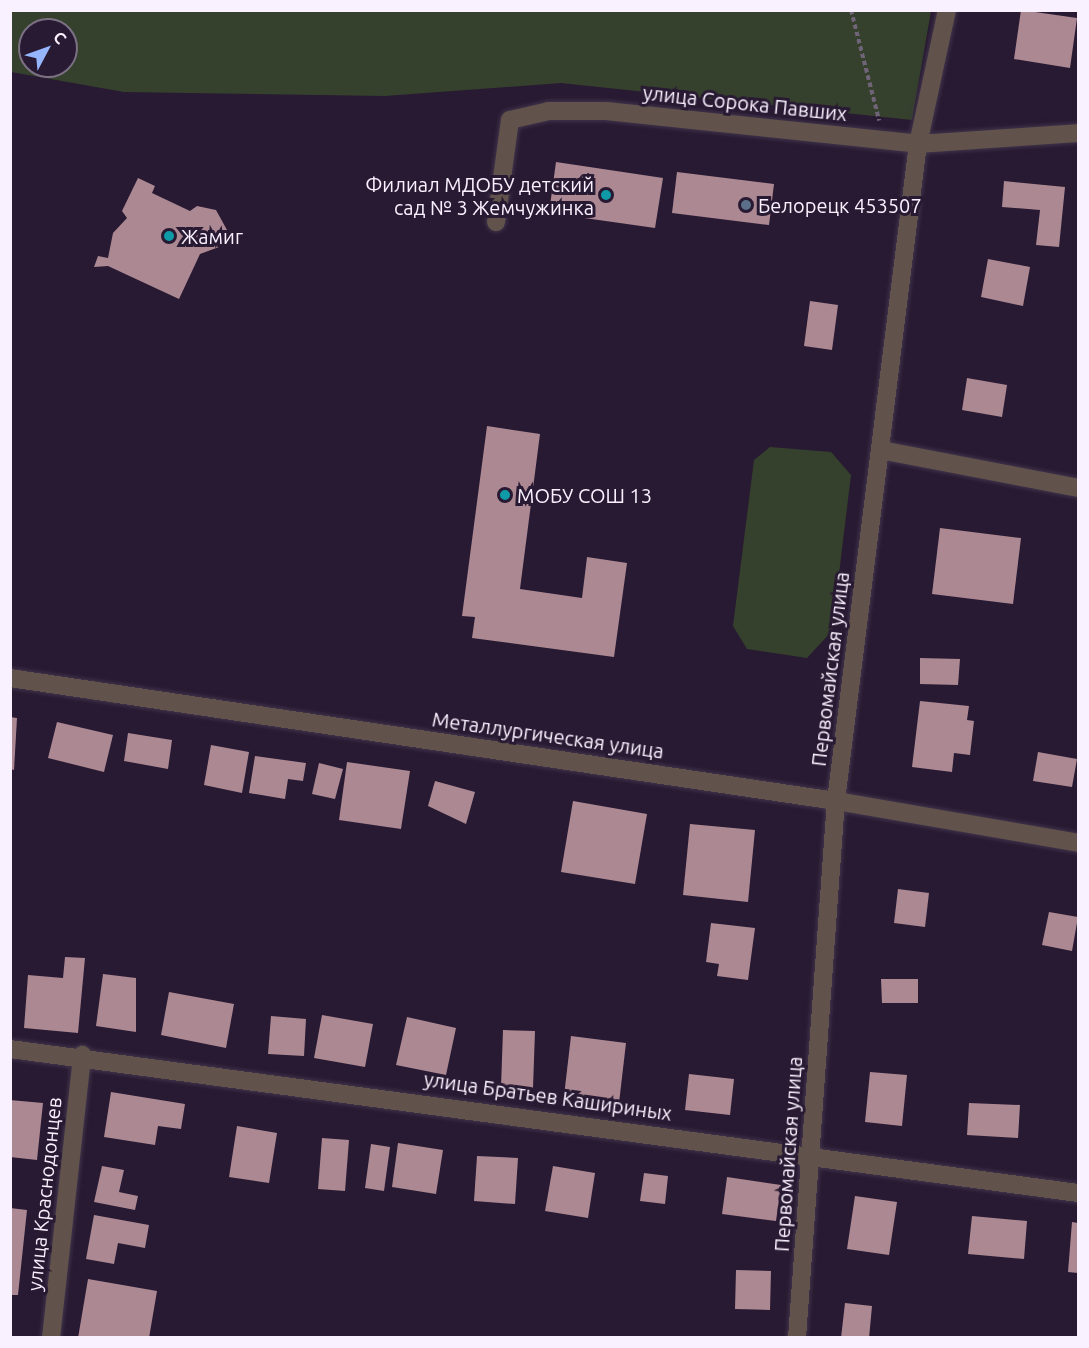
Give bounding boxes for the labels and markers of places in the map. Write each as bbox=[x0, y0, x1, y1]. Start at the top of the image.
place label: Филиал МДОБУ детский сад № 3 Жемчужинка bbox=[365, 172, 594, 219]
marker: Филиал МДОБУ детский сад № 3 Жемчужинка bbox=[599, 188, 613, 202]
place label: Белорецк 453507 bbox=[758, 193, 922, 217]
marker: Белорецк 453507 bbox=[739, 198, 753, 212]
place label: Жамиг bbox=[181, 224, 243, 248]
marker: Жамиг bbox=[162, 229, 176, 243]
place label: МОБУ СОШ 13 bbox=[517, 483, 652, 507]
marker: МОБУ СОШ 13 bbox=[498, 488, 512, 502]

